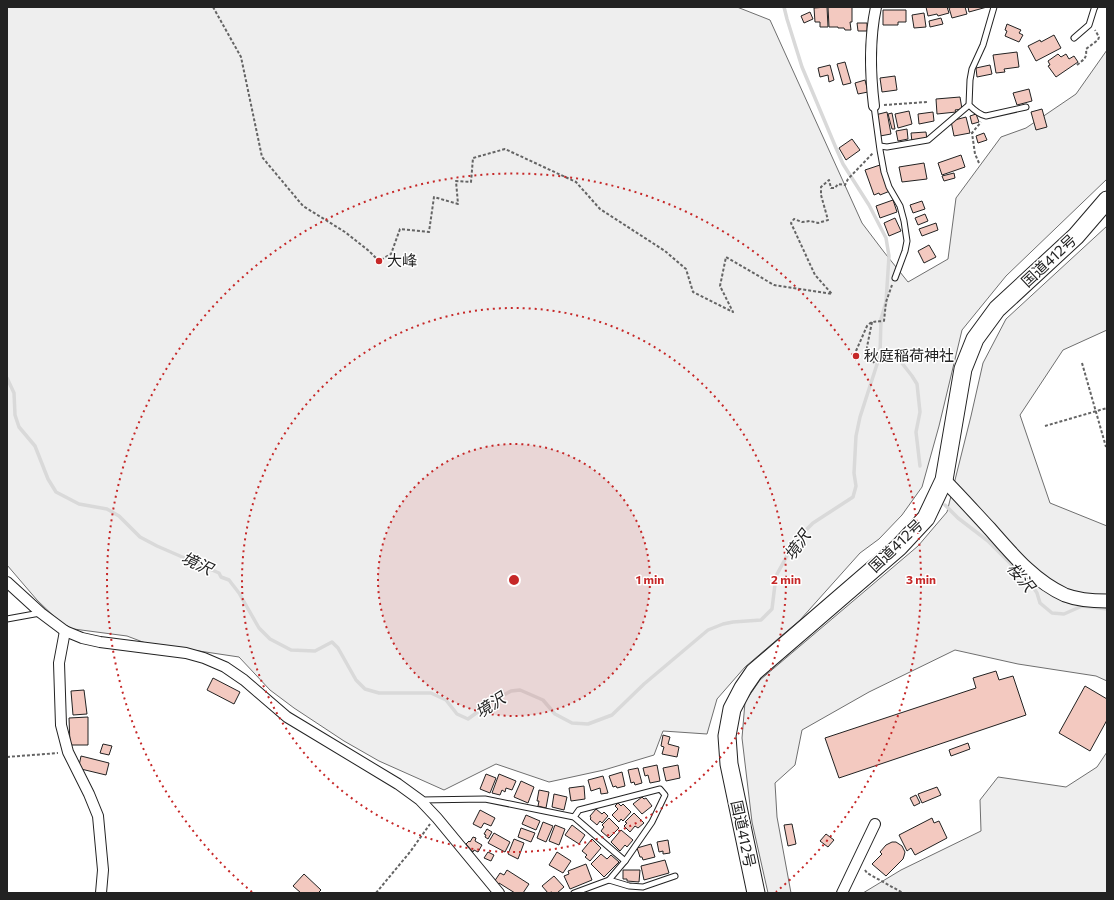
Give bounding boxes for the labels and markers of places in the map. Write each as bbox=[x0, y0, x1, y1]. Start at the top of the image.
place label: 大峰 bbox=[387, 251, 417, 269]
marker: 大峰 bbox=[374, 256, 384, 266]
place label: 秋庭稲荷神社 bbox=[864, 346, 954, 364]
marker: 秋庭稲荷神社 bbox=[851, 351, 861, 361]
centre of rings bbox=[507, 573, 521, 587]

